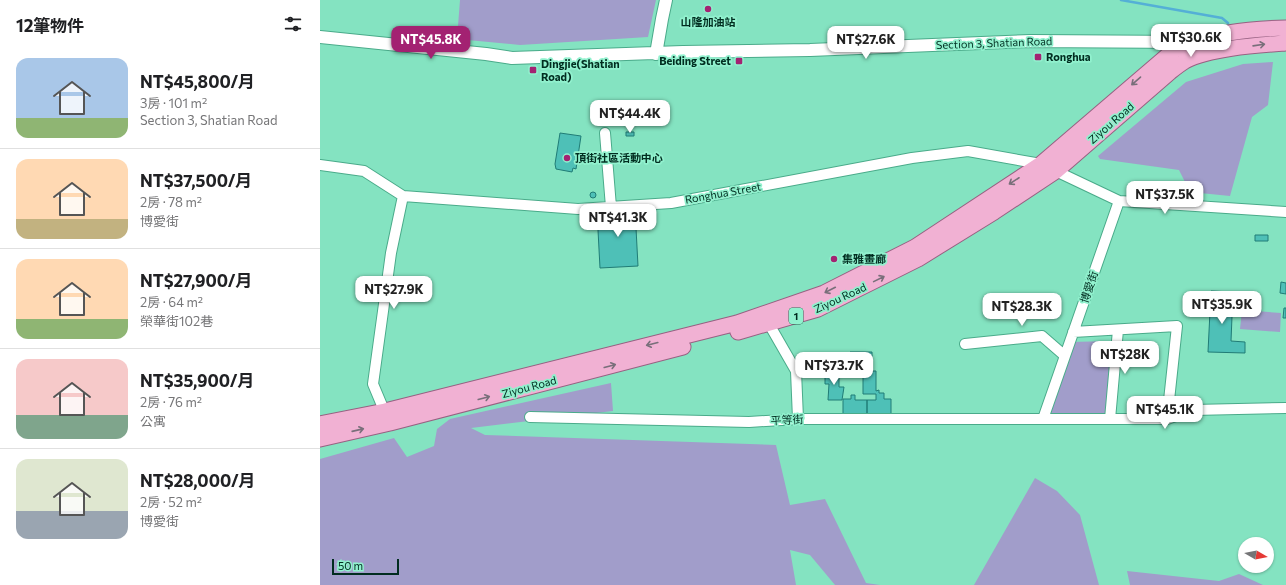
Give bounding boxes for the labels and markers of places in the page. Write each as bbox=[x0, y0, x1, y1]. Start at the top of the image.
marker: 山隆加油站 bbox=[703, 4, 713, 14]
place label: 山隆加油站 bbox=[681, 15, 736, 28]
pin: NT$30.6K bbox=[1150, 24, 1232, 58]
pin: NT$45.8K bbox=[390, 26, 472, 60]
pin: NT$27.6K bbox=[825, 26, 907, 60]
place label: Ronghua bbox=[1046, 50, 1091, 63]
marker: Ronghua bbox=[1033, 52, 1043, 62]
place label: Beiding Street bbox=[659, 54, 731, 67]
marker: Beiding Street bbox=[734, 56, 744, 66]
place label: Dingjie(Shatian Road) bbox=[541, 57, 620, 83]
marker: Dingjie(Shatian Road) bbox=[528, 65, 538, 75]
pin: NT$44.4K bbox=[589, 100, 671, 134]
place label: 頂街社區活動中心 bbox=[575, 151, 663, 164]
marker: 頂街社區活動中心 bbox=[562, 153, 572, 163]
pin: NT$37.5K bbox=[1124, 181, 1206, 215]
pin: NT$41.3K bbox=[577, 204, 659, 238]
place label: 集雅畫廊 bbox=[842, 252, 886, 265]
marker: 集雅畫廊 bbox=[829, 254, 839, 264]
pin: NT$27.9K bbox=[353, 276, 435, 310]
pin: NT$35.9K bbox=[1181, 291, 1263, 325]
pin: NT$28.3K bbox=[981, 293, 1063, 327]
pin: NT$28K bbox=[1092, 341, 1158, 375]
pin: NT$73.7K bbox=[793, 352, 875, 386]
pin: NT$45.1K bbox=[1124, 396, 1206, 430]

